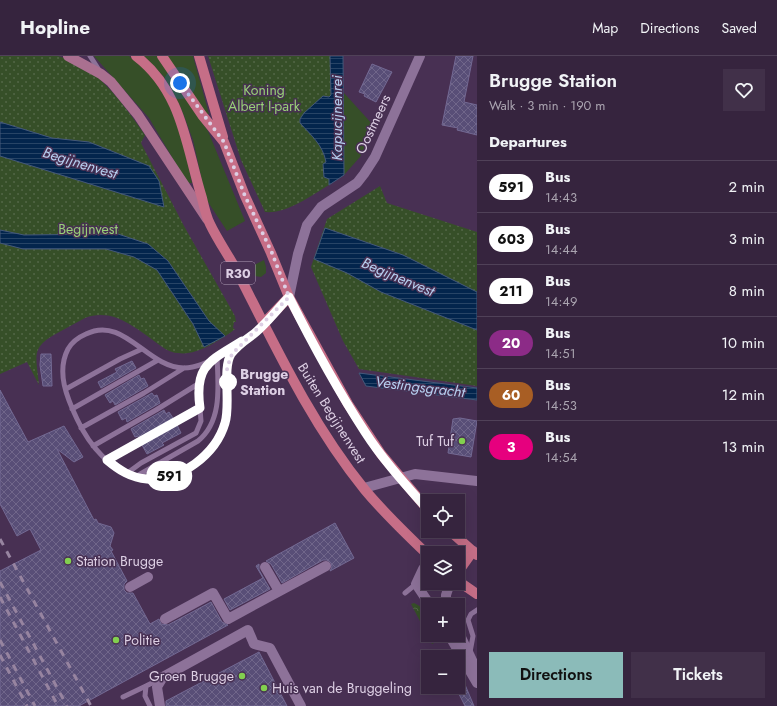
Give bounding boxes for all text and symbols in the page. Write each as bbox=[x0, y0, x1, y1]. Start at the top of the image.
text: Hopline bbox=[20, 14, 90, 41]
text: Map bbox=[592, 18, 618, 38]
text: Directions bbox=[640, 18, 700, 38]
text: Saved bbox=[722, 18, 757, 38]
text: Brugge Station bbox=[489, 67, 617, 94]
button: heart bbox=[723, 69, 765, 111]
your location bbox=[170, 73, 190, 93]
water label: Kapucijnenrei bbox=[326, 75, 348, 161]
park label: Koning Albert I-park bbox=[228, 80, 301, 116]
street label: Oostmeers bbox=[351, 91, 396, 157]
text: Walk · 3 min · 190 m bbox=[489, 96, 605, 115]
text: Departures bbox=[489, 131, 567, 153]
water label: Begijnenvest bbox=[40, 141, 122, 185]
text: Bus bbox=[545, 166, 570, 188]
text: 2 min bbox=[728, 176, 765, 198]
text: 591 bbox=[498, 177, 524, 197]
text: 14:43 bbox=[545, 188, 577, 207]
text: Bus bbox=[545, 218, 570, 240]
park label: Begijnvest bbox=[58, 219, 118, 239]
text: 3 min bbox=[729, 228, 765, 250]
text: 603 bbox=[497, 229, 525, 249]
text: 14:44 bbox=[545, 240, 578, 259]
water label: Begijnenvest bbox=[358, 252, 439, 303]
road number: R30 bbox=[221, 262, 255, 284]
text: Bus bbox=[545, 270, 570, 292]
text: 8 min bbox=[729, 280, 765, 302]
text: 211 bbox=[499, 281, 523, 301]
text: 14:49 bbox=[545, 292, 577, 311]
text: Bus bbox=[545, 322, 570, 344]
text: 10 min bbox=[721, 332, 765, 354]
text: 20 bbox=[502, 333, 520, 353]
text: 14:51 bbox=[545, 344, 576, 363]
street label: Buiten Begijnenvest bbox=[293, 359, 371, 468]
place label: Brugge Station bbox=[240, 364, 288, 400]
water label: Vestingsgracht bbox=[374, 371, 468, 404]
marker: Brugge Station bbox=[219, 373, 237, 391]
text: Bus bbox=[545, 374, 570, 396]
text: 12 min bbox=[722, 384, 765, 406]
text: 60 bbox=[502, 385, 520, 405]
text: 14:53 bbox=[545, 396, 577, 415]
text: Bus bbox=[545, 426, 570, 448]
place label: Tuf Tuf bbox=[416, 431, 455, 451]
marker: Tuf Tuf bbox=[457, 436, 467, 446]
text: 13 min bbox=[722, 436, 765, 458]
text: 3 bbox=[507, 437, 515, 457]
text: 14:54 bbox=[545, 448, 577, 467]
line badge: 591 bbox=[146, 463, 192, 489]
text: 591 bbox=[156, 466, 182, 486]
map controls bbox=[421, 494, 465, 694]
button: locate bbox=[421, 494, 465, 538]
button: layers bbox=[421, 546, 465, 590]
place label: Station Brugge bbox=[76, 551, 163, 571]
marker: Station Brugge bbox=[63, 556, 73, 566]
button: + bbox=[421, 598, 465, 642]
place label: Politie bbox=[124, 630, 160, 650]
marker: Politie bbox=[111, 635, 121, 645]
button: − bbox=[421, 650, 465, 694]
button: Directions bbox=[489, 652, 623, 698]
button: Tickets bbox=[631, 652, 765, 698]
place label: Groen Brugge bbox=[149, 666, 234, 686]
marker: Groen Brugge bbox=[237, 671, 247, 681]
place label: Huis van de Bruggeling bbox=[272, 678, 412, 698]
marker: Huis van de Bruggeling bbox=[259, 683, 269, 693]

